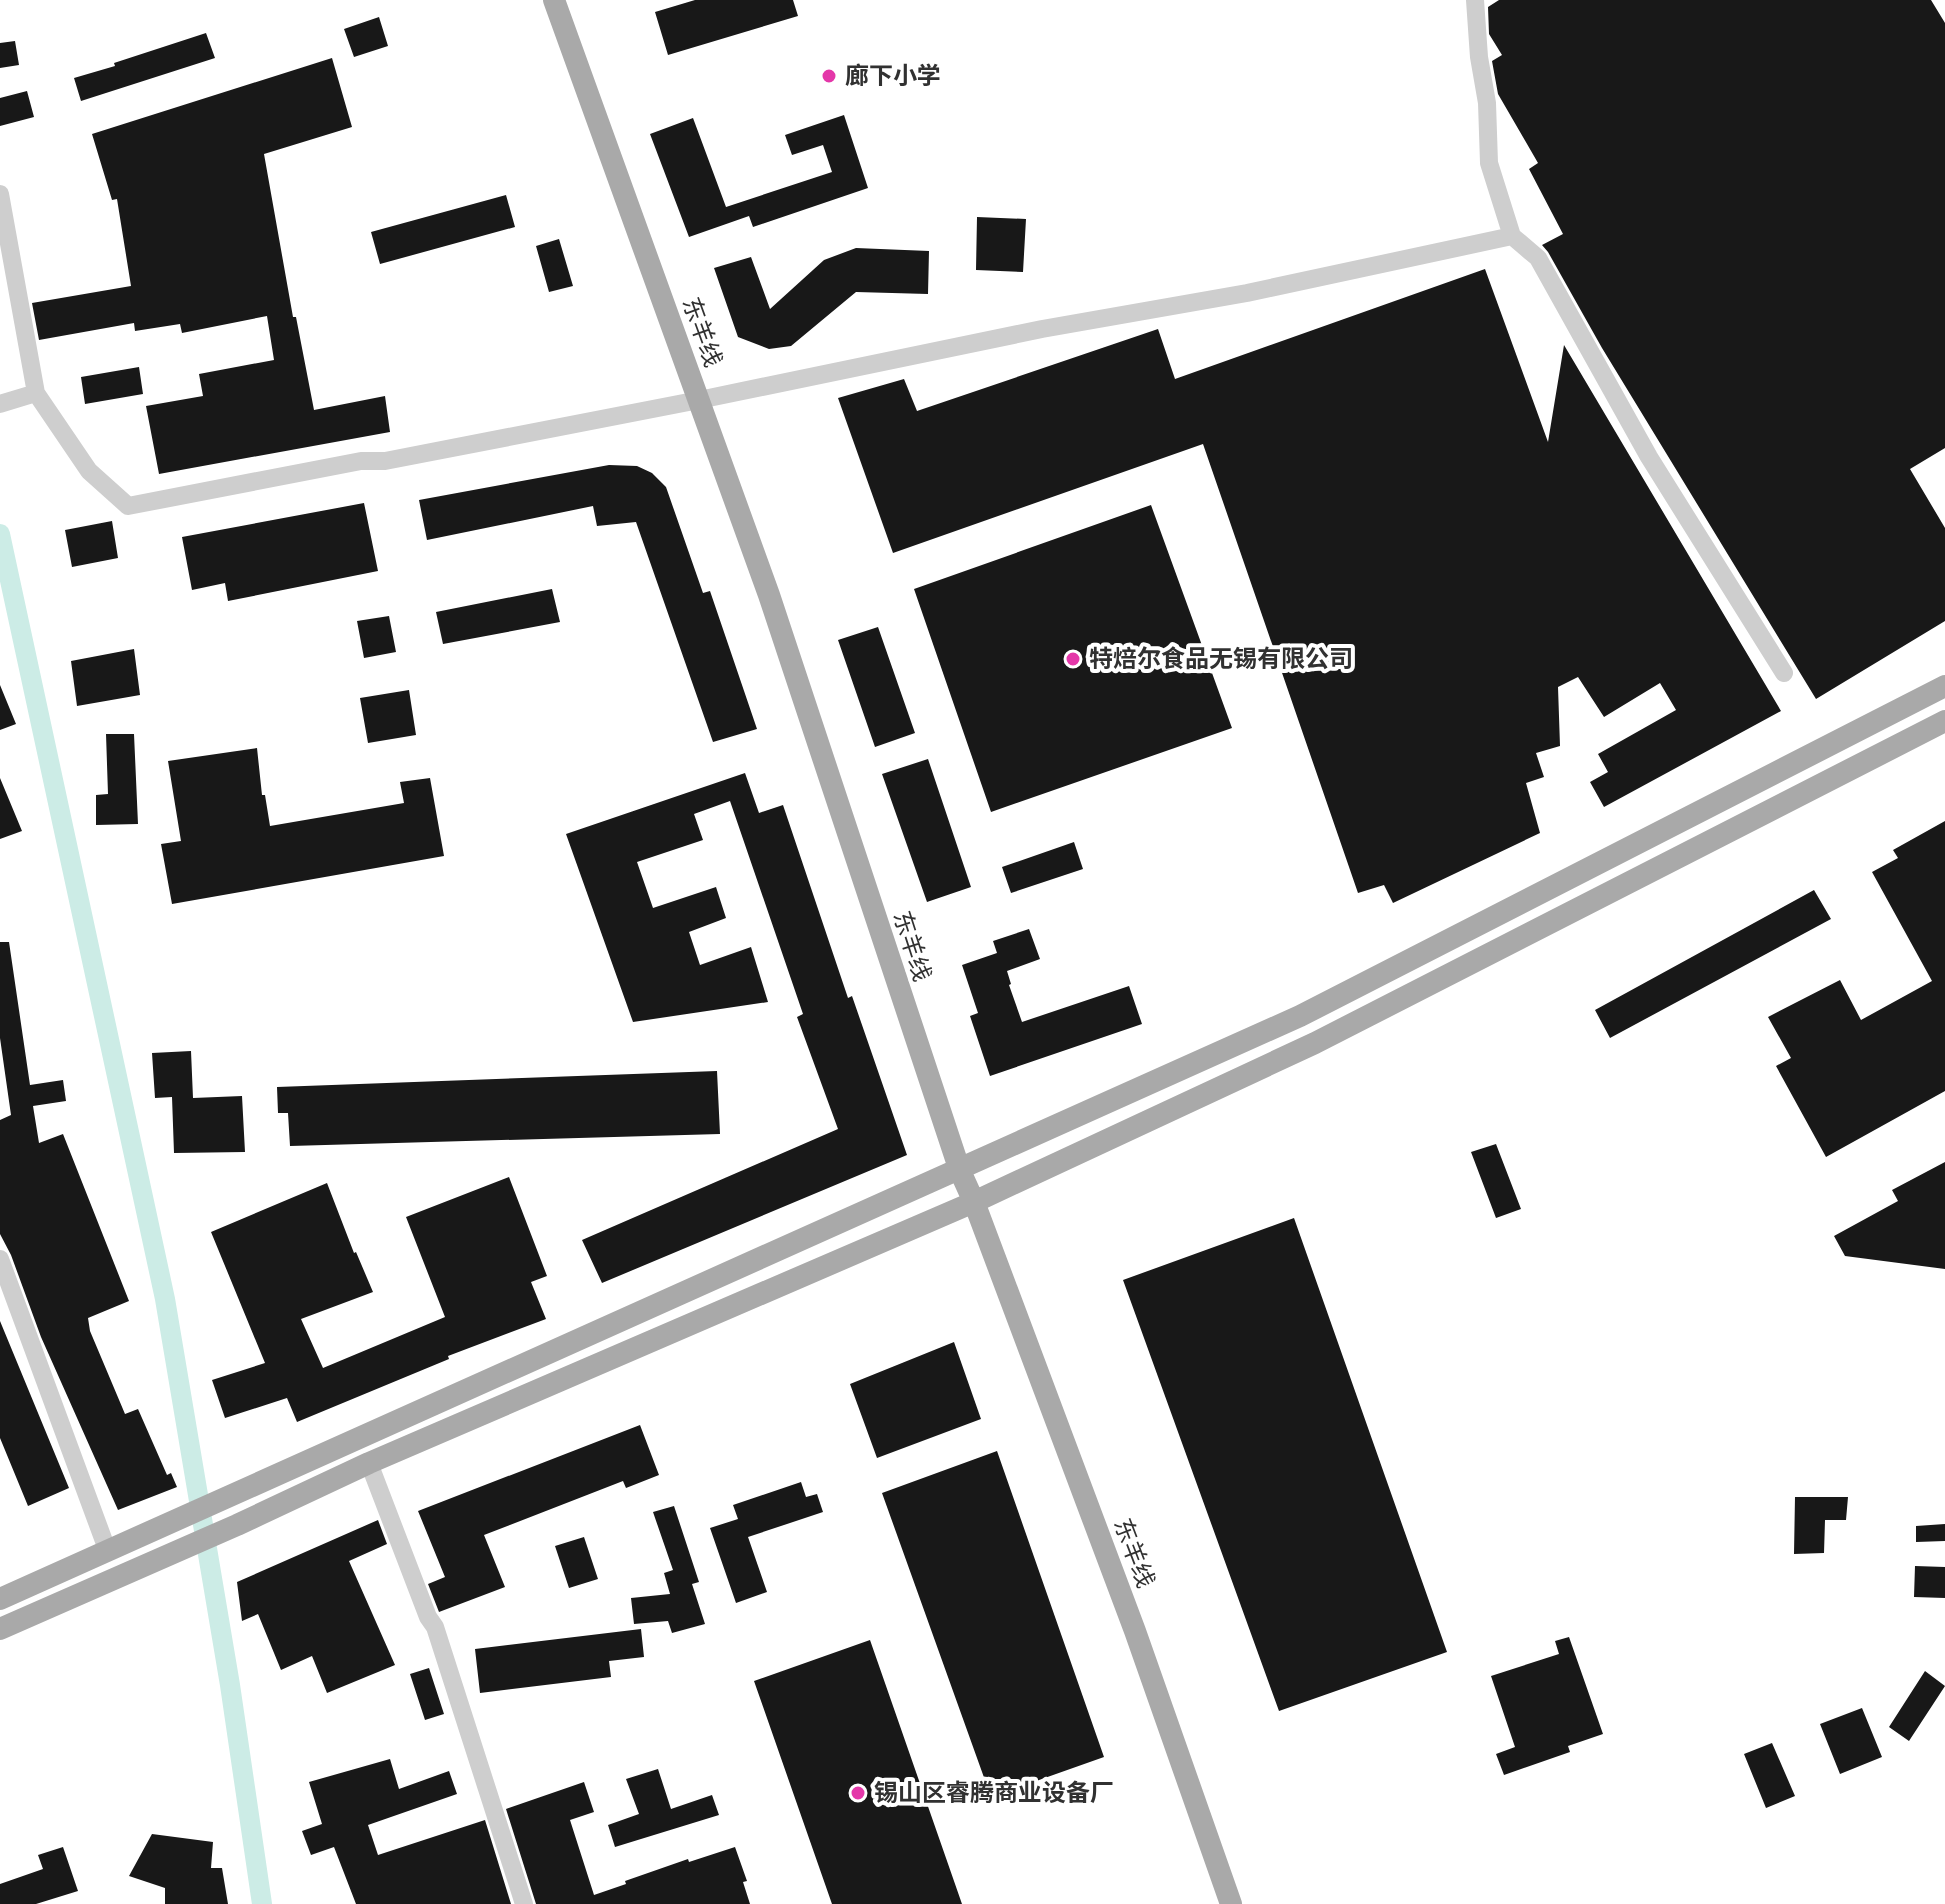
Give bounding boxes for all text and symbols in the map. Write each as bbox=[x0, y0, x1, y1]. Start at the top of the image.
place label: 廊下小学 bbox=[845, 62, 941, 90]
marker: 廊下小学 bbox=[820, 67, 838, 85]
street label: 东羊线 bbox=[677, 293, 727, 371]
place label: 特焙尔食品无锡有限公司 bbox=[1089, 645, 1353, 673]
marker: 特焙尔食品无锡有限公司 bbox=[1064, 650, 1082, 668]
street label: 东羊线 bbox=[888, 907, 936, 985]
street label: 东羊线 bbox=[1108, 1514, 1160, 1592]
place label: 锡山区睿腾商业设备厂 bbox=[874, 1779, 1114, 1807]
marker: 锡山区睿腾商业设备厂 bbox=[849, 1784, 867, 1802]

